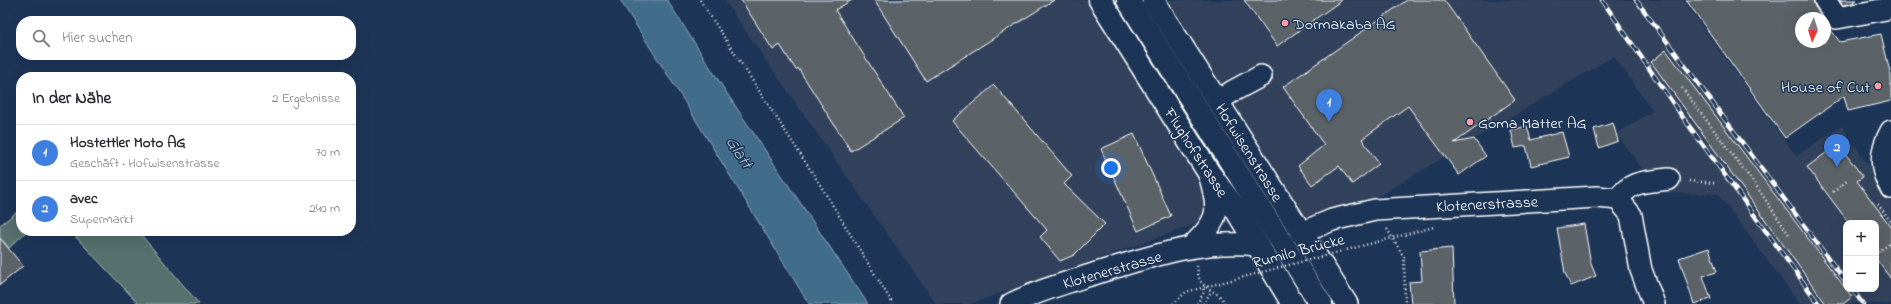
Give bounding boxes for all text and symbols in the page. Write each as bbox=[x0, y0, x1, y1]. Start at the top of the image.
north arrow bbox=[1795, 12, 1831, 48]
place label: Dormakaba AG bbox=[1292, 13, 1396, 37]
search box bbox=[16, 16, 356, 60]
marker: Dormakaba AG bbox=[1280, 18, 1290, 28]
icon: search bbox=[30, 27, 52, 49]
text: Hier suchen bbox=[62, 27, 133, 49]
place label: House of Cut bbox=[1781, 76, 1871, 100]
marker: House of Cut bbox=[1873, 81, 1883, 91]
text: In der Nähe bbox=[32, 86, 111, 111]
text: 2 Ergebnisse bbox=[272, 89, 340, 108]
pin: 1 bbox=[1316, 89, 1342, 122]
street label: Hofwisenstrasse bbox=[1208, 99, 1289, 208]
street label: Flughofstrasse bbox=[1157, 103, 1234, 203]
place label: Goma Matter AG bbox=[1478, 112, 1587, 136]
marker: Goma Matter AG bbox=[1465, 117, 1475, 127]
text: Hostettler Moto AG bbox=[70, 132, 186, 154]
water label: Glatt bbox=[719, 132, 760, 176]
pin: 2 bbox=[1824, 134, 1850, 167]
text: 1 bbox=[43, 143, 47, 162]
text: 70 m bbox=[316, 143, 340, 162]
text: Geschäft · Hofwisenstrasse bbox=[70, 154, 219, 173]
your location bbox=[1101, 158, 1121, 178]
text: avec bbox=[70, 188, 98, 210]
street label: Klotenerstrasse bbox=[1436, 190, 1539, 220]
text: 2 bbox=[42, 199, 48, 218]
text: 240 m bbox=[309, 199, 340, 218]
text: Supermarkt bbox=[70, 210, 134, 229]
map controls bbox=[1843, 220, 1879, 292]
button: + bbox=[1843, 220, 1879, 256]
street label: Rumilo Brücke bbox=[1250, 228, 1348, 276]
street label: Klotenerstrasse bbox=[1060, 245, 1166, 297]
button: − bbox=[1843, 256, 1879, 292]

